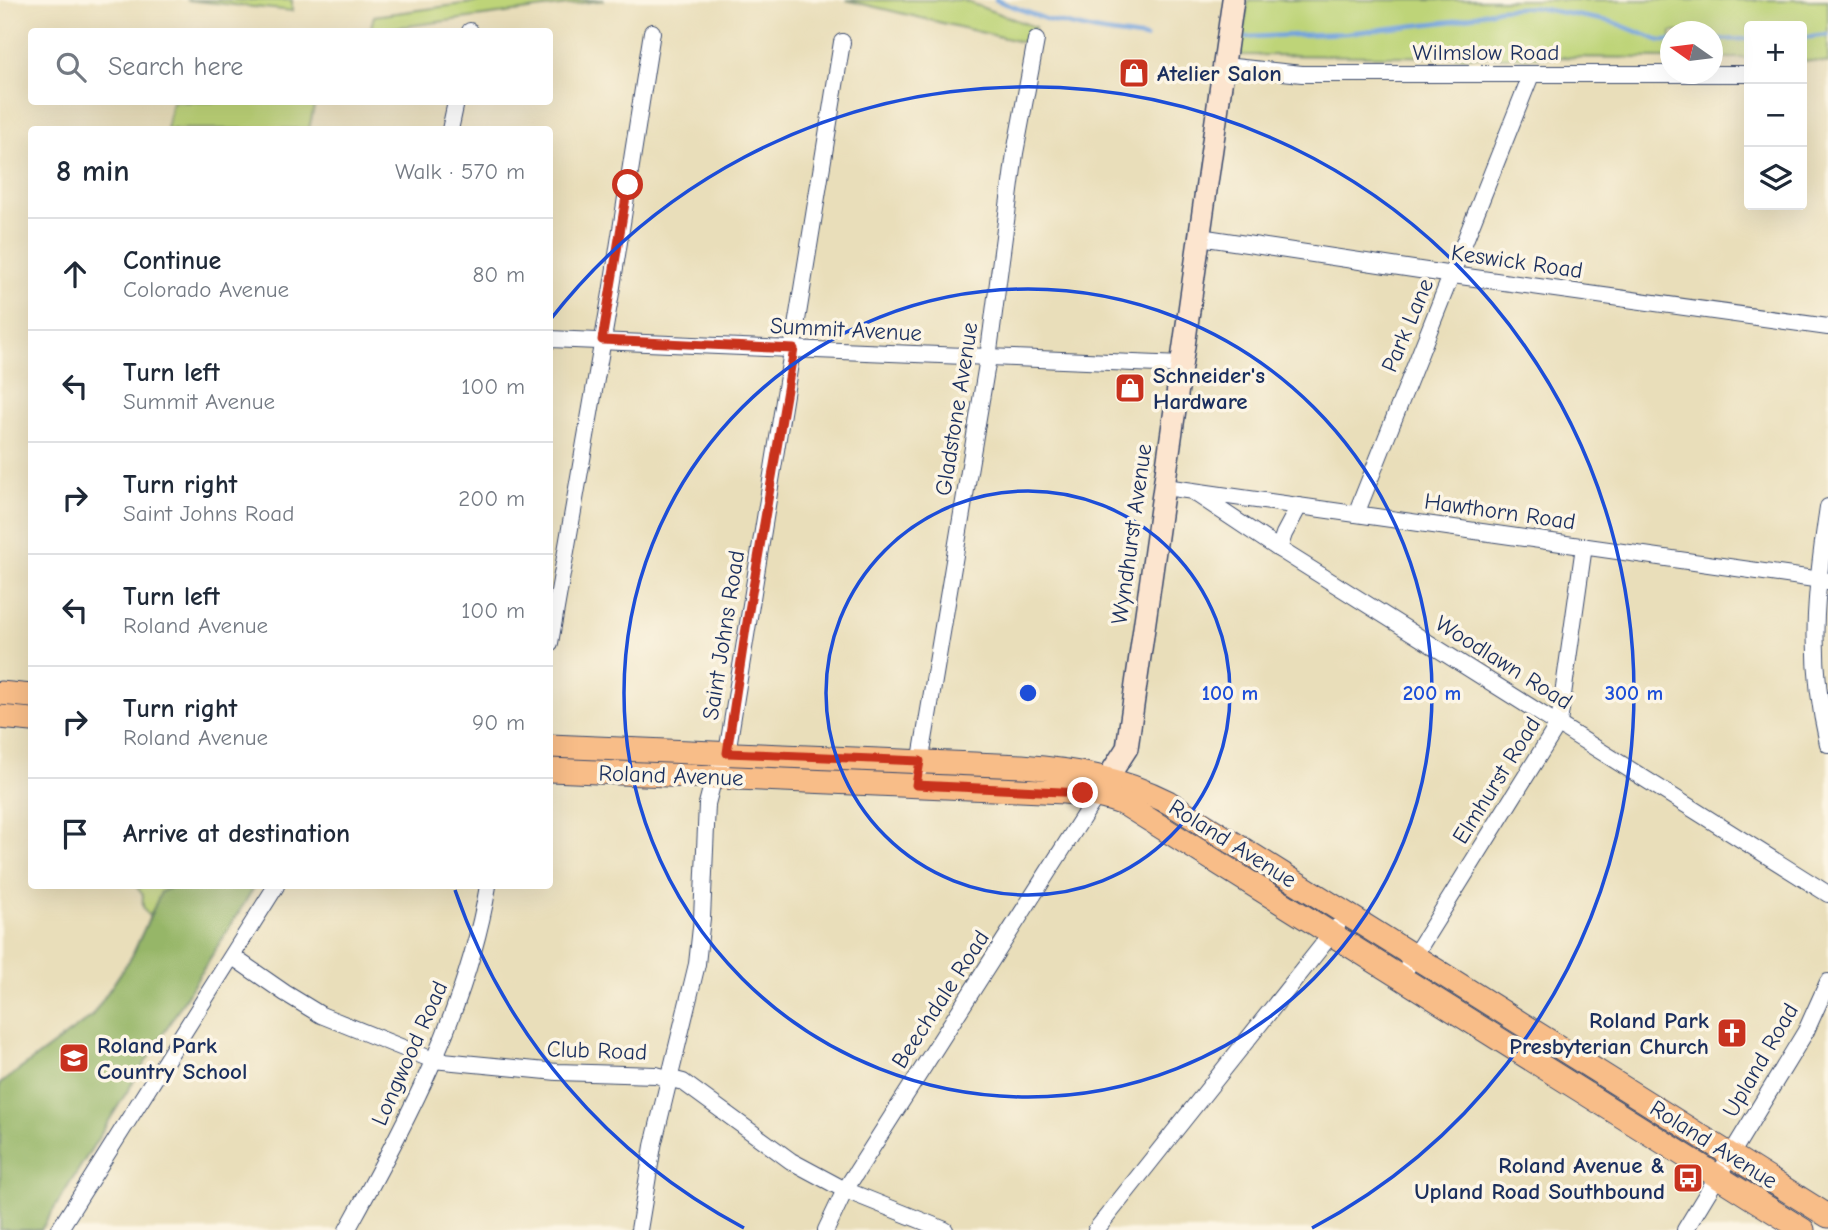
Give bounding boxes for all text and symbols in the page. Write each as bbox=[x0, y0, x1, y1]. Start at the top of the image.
north arrow bbox=[1660, 21, 1723, 84]
map controls bbox=[1744, 21, 1807, 210]
button: + bbox=[1744, 21, 1807, 84]
search box bbox=[28, 28, 553, 105]
street label: Wilmslow Road bbox=[1413, 39, 1559, 66]
icon: search bbox=[52, 48, 90, 86]
text: Search here bbox=[108, 52, 243, 82]
shop icon: Atelier Salon bbox=[1117, 56, 1151, 90]
place label: Atelier Salon bbox=[1157, 60, 1282, 87]
button: − bbox=[1744, 84, 1807, 147]
button: layers bbox=[1744, 147, 1807, 210]
text: 8 min bbox=[56, 154, 130, 189]
text: Walk · 570 m bbox=[395, 158, 525, 185]
route start bbox=[612, 169, 643, 200]
street label: Keswick Road bbox=[1449, 239, 1584, 284]
text: Continue bbox=[123, 246, 221, 276]
icon: ahead bbox=[56, 255, 94, 293]
text: 80 m bbox=[472, 261, 525, 288]
street label: Park Lane bbox=[1376, 274, 1439, 376]
text: Colorado Avenue bbox=[123, 276, 289, 303]
street label: Summit Avenue bbox=[769, 312, 923, 347]
street label: Gladstone Avenue bbox=[929, 320, 984, 498]
text: Turn left bbox=[123, 358, 220, 388]
place label: Schneider's Hardware bbox=[1153, 362, 1265, 415]
icon: left bbox=[56, 367, 94, 405]
shop icon: Schneider's Hardware bbox=[1113, 371, 1147, 405]
text: 100 m bbox=[461, 373, 525, 400]
text: Summit Avenue bbox=[123, 388, 275, 415]
street label: Wyndhurst Avenue bbox=[1105, 442, 1158, 626]
text: Turn right bbox=[123, 470, 237, 500]
icon: right bbox=[56, 479, 94, 517]
text: 200 m bbox=[458, 485, 525, 512]
street label: Hawthorn Road bbox=[1423, 488, 1577, 535]
text: Saint Johns Road bbox=[123, 500, 294, 527]
street label: Saint Johns Road bbox=[697, 548, 750, 722]
text: Turn left bbox=[123, 582, 220, 612]
icon: left bbox=[56, 591, 94, 629]
text: 100 m bbox=[461, 597, 525, 624]
street label: Woodlawn Road bbox=[1430, 610, 1577, 715]
text: Roland Avenue bbox=[123, 612, 268, 639]
centre of rings bbox=[1016, 681, 1040, 705]
text: 100 m bbox=[1202, 681, 1258, 705]
text: 200 m bbox=[1403, 681, 1461, 705]
text: 300 m bbox=[1605, 681, 1663, 705]
text: Turn right bbox=[123, 694, 237, 724]
icon: right bbox=[56, 703, 94, 741]
text: 90 m bbox=[472, 709, 525, 736]
street label: Elmhurst Road bbox=[1447, 712, 1546, 849]
text: Roland Avenue bbox=[123, 724, 268, 751]
street label: Roland Avenue bbox=[598, 759, 744, 792]
route end bbox=[1067, 777, 1098, 808]
street label: Roland Avenue bbox=[1164, 794, 1301, 893]
icon: arrive bbox=[56, 815, 94, 853]
text: Arrive at destination bbox=[123, 819, 350, 849]
street label: Beechdale Road bbox=[886, 925, 995, 1073]
street label: Longwood Road bbox=[366, 977, 453, 1130]
street label: Upland Road bbox=[1717, 998, 1804, 1122]
place label: Roland Park Presbyterian Church bbox=[1509, 1007, 1709, 1060]
church icon: Roland Park Presbyterian Church bbox=[1715, 1016, 1749, 1050]
place label: Roland Park Country School bbox=[97, 1032, 247, 1085]
street label: Club Road bbox=[546, 1035, 648, 1066]
school or university icon: Roland Park Country School bbox=[57, 1041, 91, 1075]
street label: Roland Avenue bbox=[1645, 1095, 1782, 1194]
place label: Roland Avenue & Upland Road Southbound bbox=[1414, 1152, 1665, 1205]
bus stop icon: Roland Avenue & Upland Road Southbound bbox=[1671, 1161, 1705, 1195]

